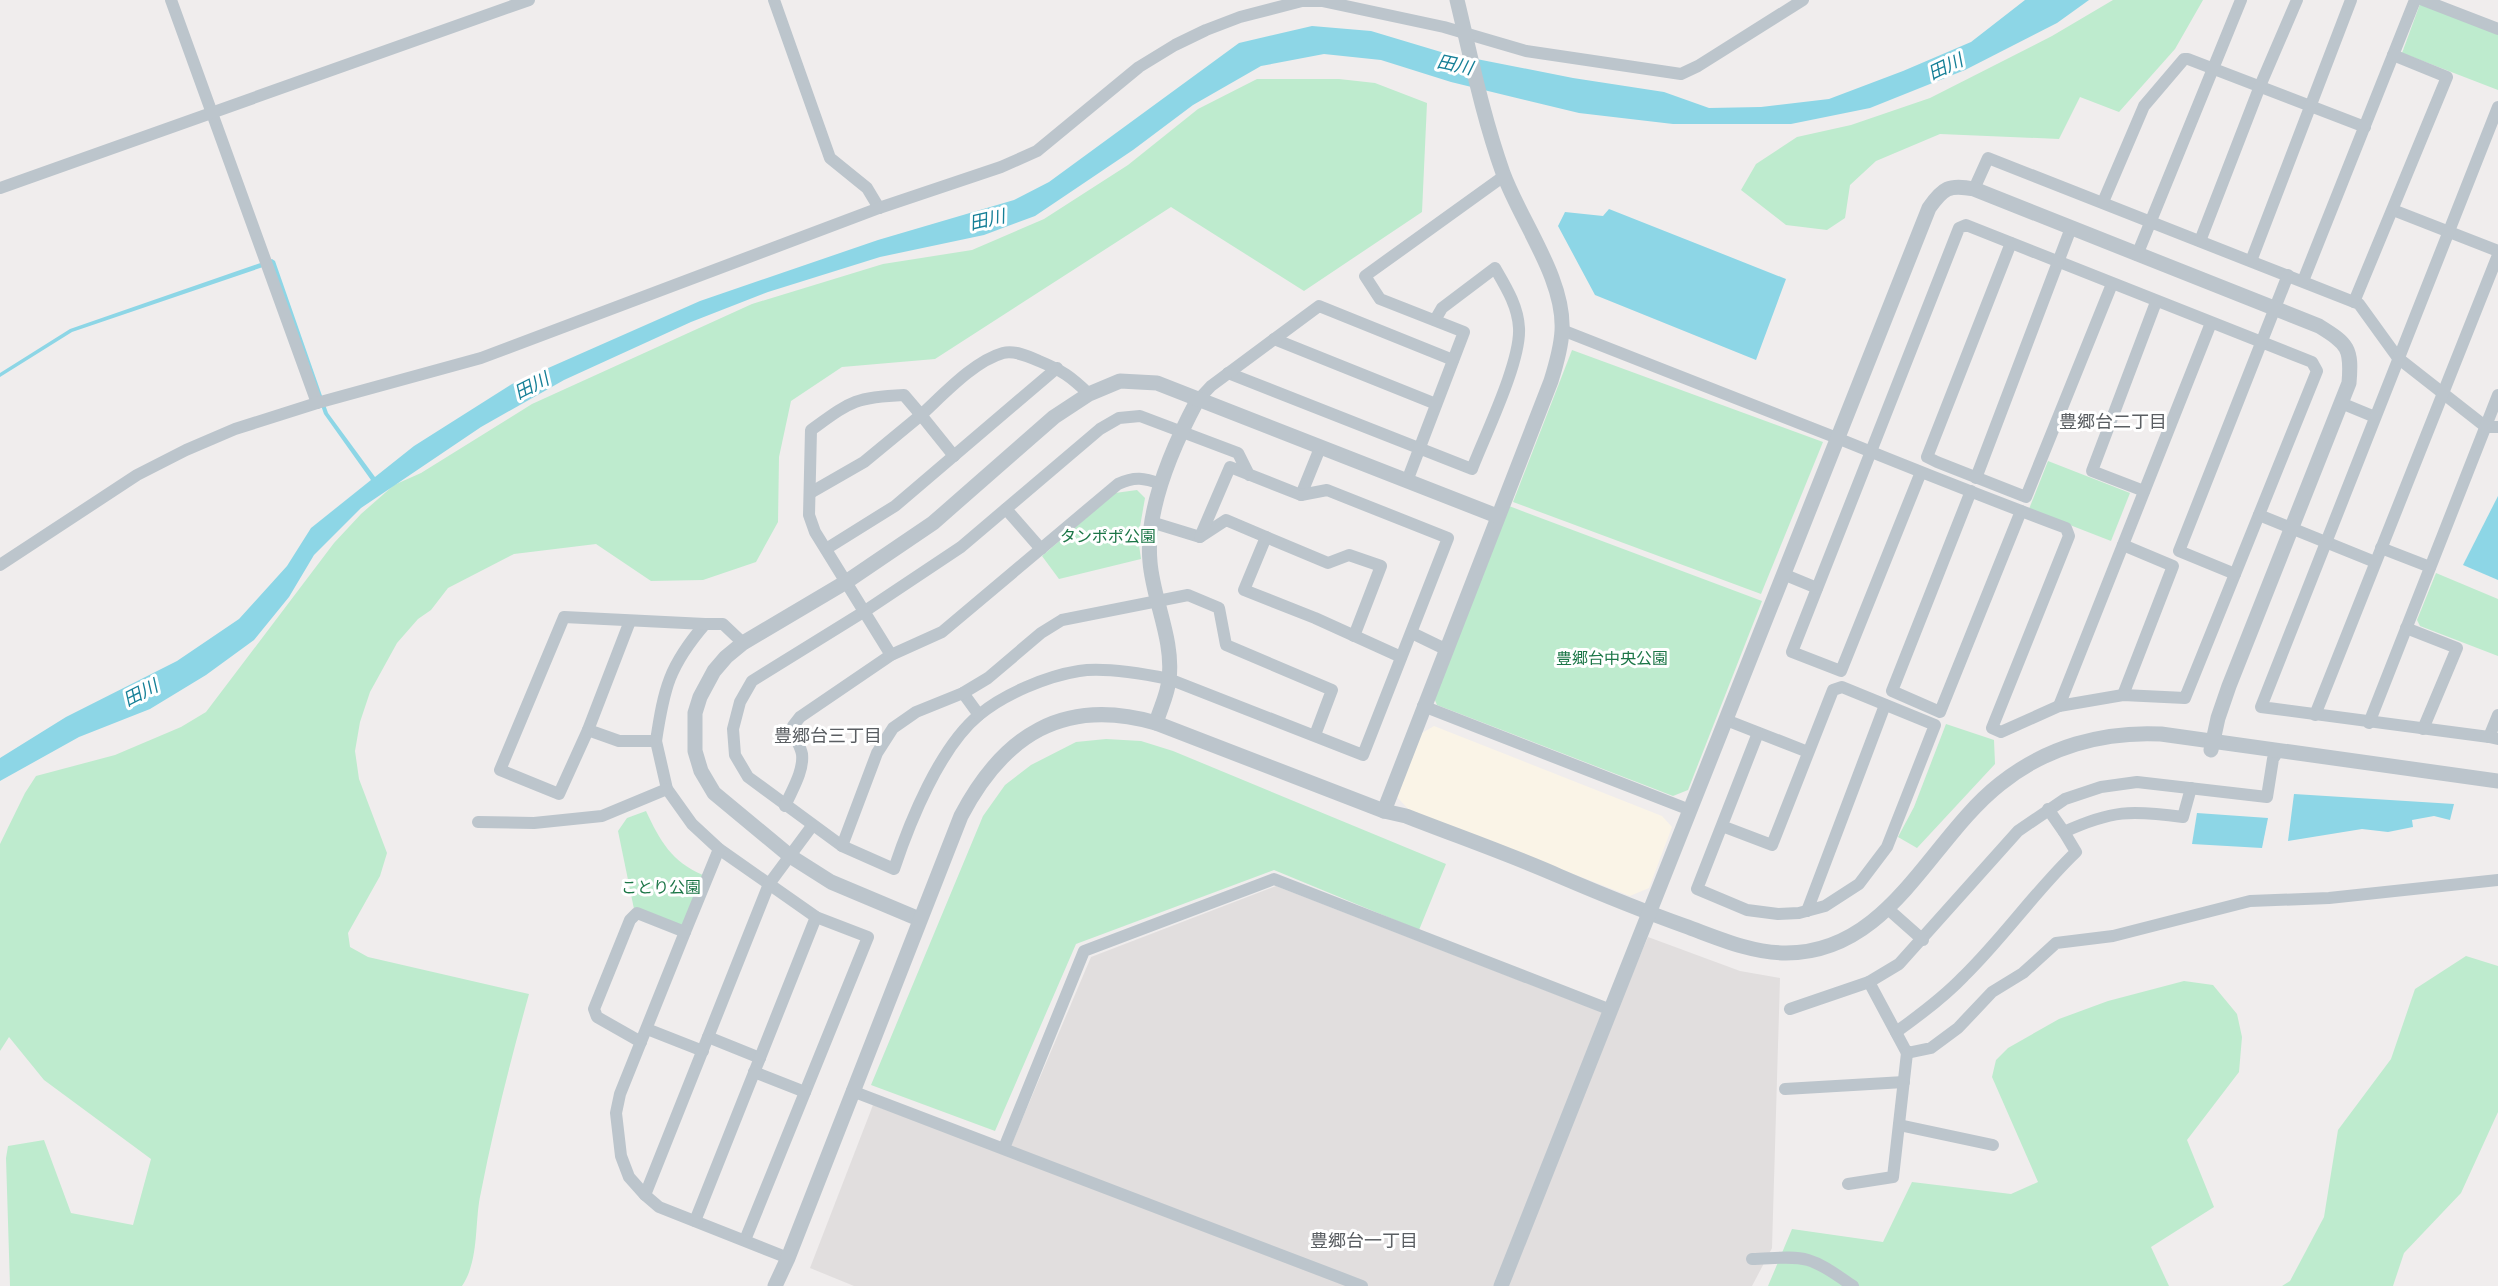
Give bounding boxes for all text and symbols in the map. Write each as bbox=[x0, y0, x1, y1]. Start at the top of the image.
water label: 田川 bbox=[1924, 48, 1967, 83]
water label: 田川 bbox=[1435, 50, 1477, 78]
water label: 田川 bbox=[967, 205, 1009, 233]
water label: 田川 bbox=[510, 367, 553, 402]
district label: 豊郷台二丁目 bbox=[2059, 411, 2167, 431]
park label: タンポポ公園 bbox=[1060, 527, 1156, 545]
park label: 豊郷台中央公園 bbox=[1556, 649, 1668, 667]
water label: 田川 bbox=[119, 674, 162, 709]
district label: 豊郷台三丁目 bbox=[774, 725, 882, 745]
park label: ことり公園 bbox=[621, 878, 701, 896]
district label: 豊郷台一丁目 bbox=[1310, 1230, 1418, 1250]

